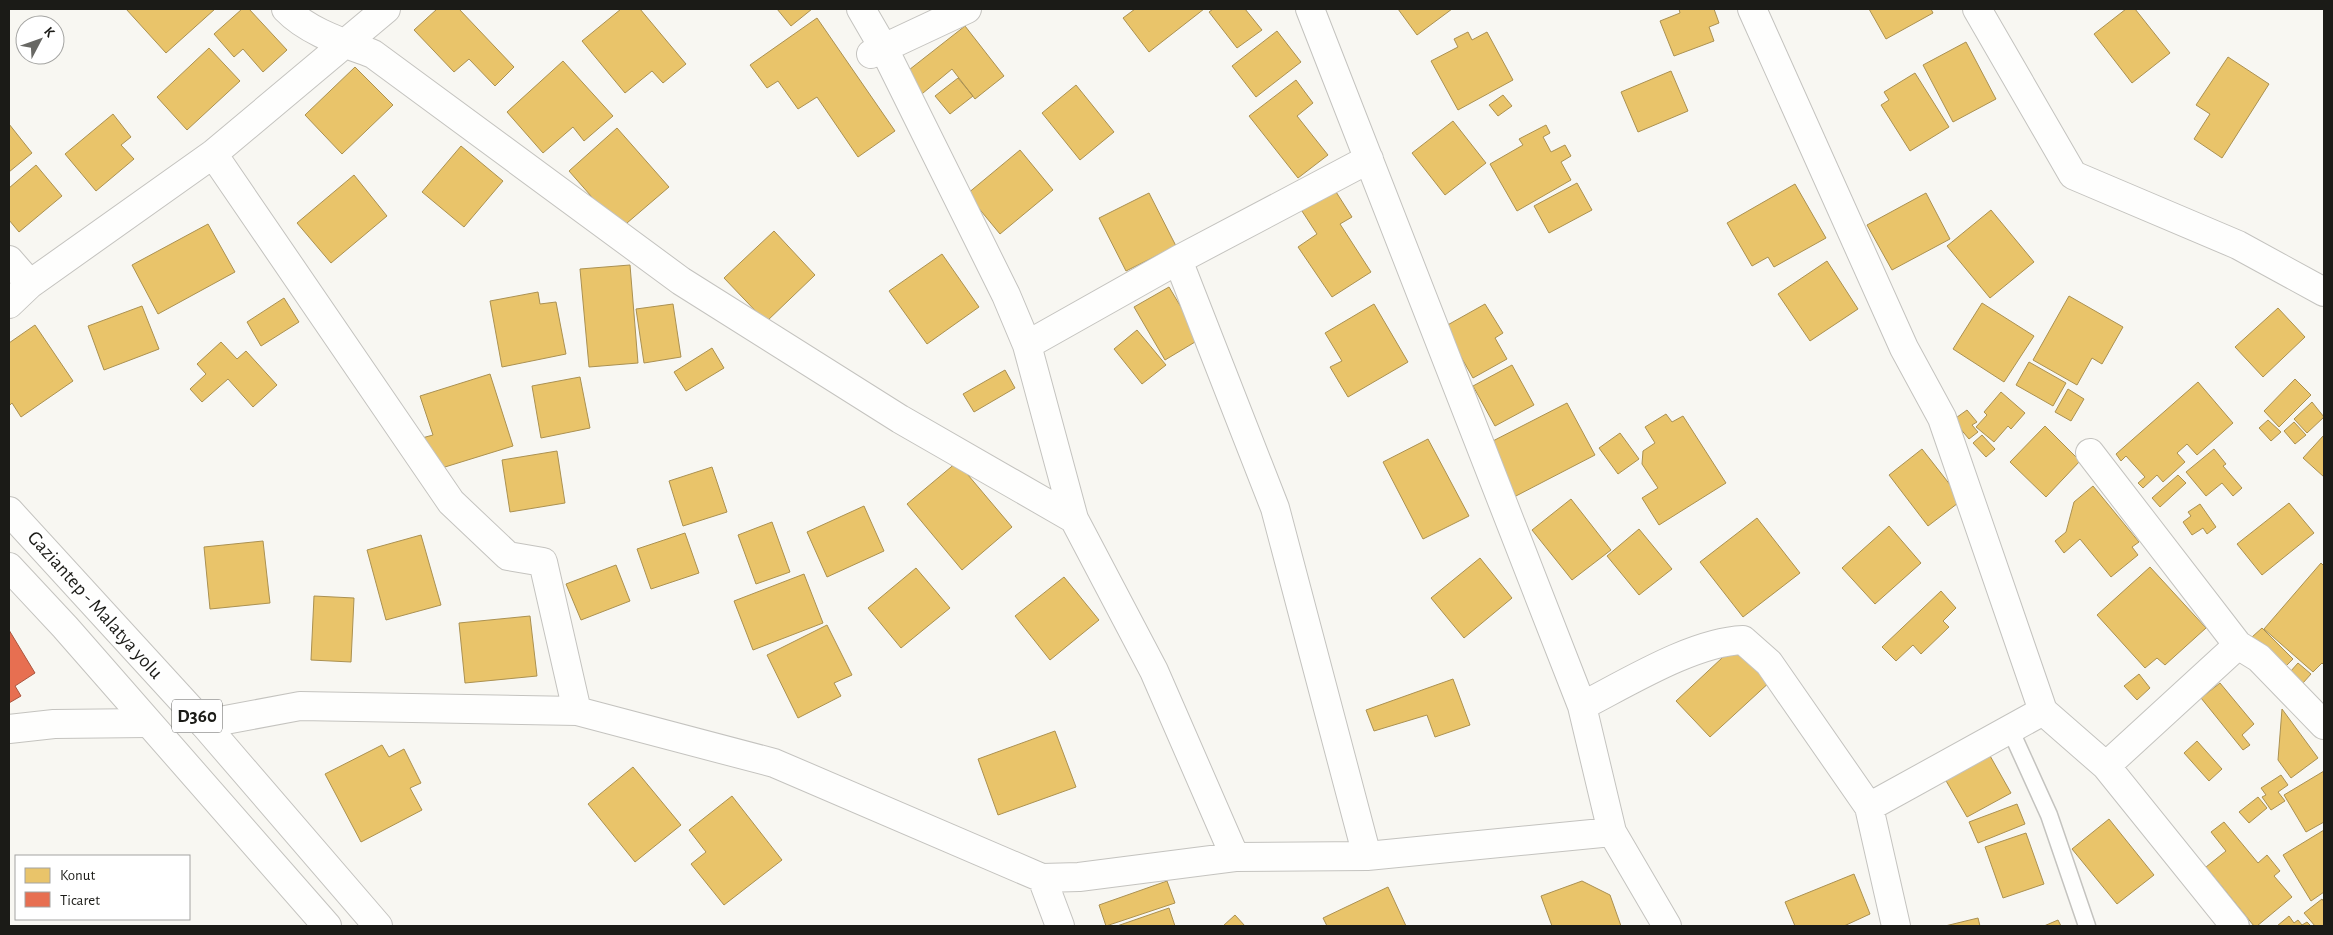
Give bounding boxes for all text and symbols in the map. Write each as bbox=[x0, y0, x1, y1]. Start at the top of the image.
north arrow bbox=[15, 15, 65, 65]
text: K bbox=[41, 24, 58, 40]
street label: Gaziantep - Malatya yolu bbox=[24, 527, 166, 683]
road number: D360 bbox=[172, 699, 222, 732]
legend bbox=[15, 855, 190, 920]
text: Konut bbox=[60, 868, 95, 883]
text: Ticaret bbox=[60, 893, 100, 908]

